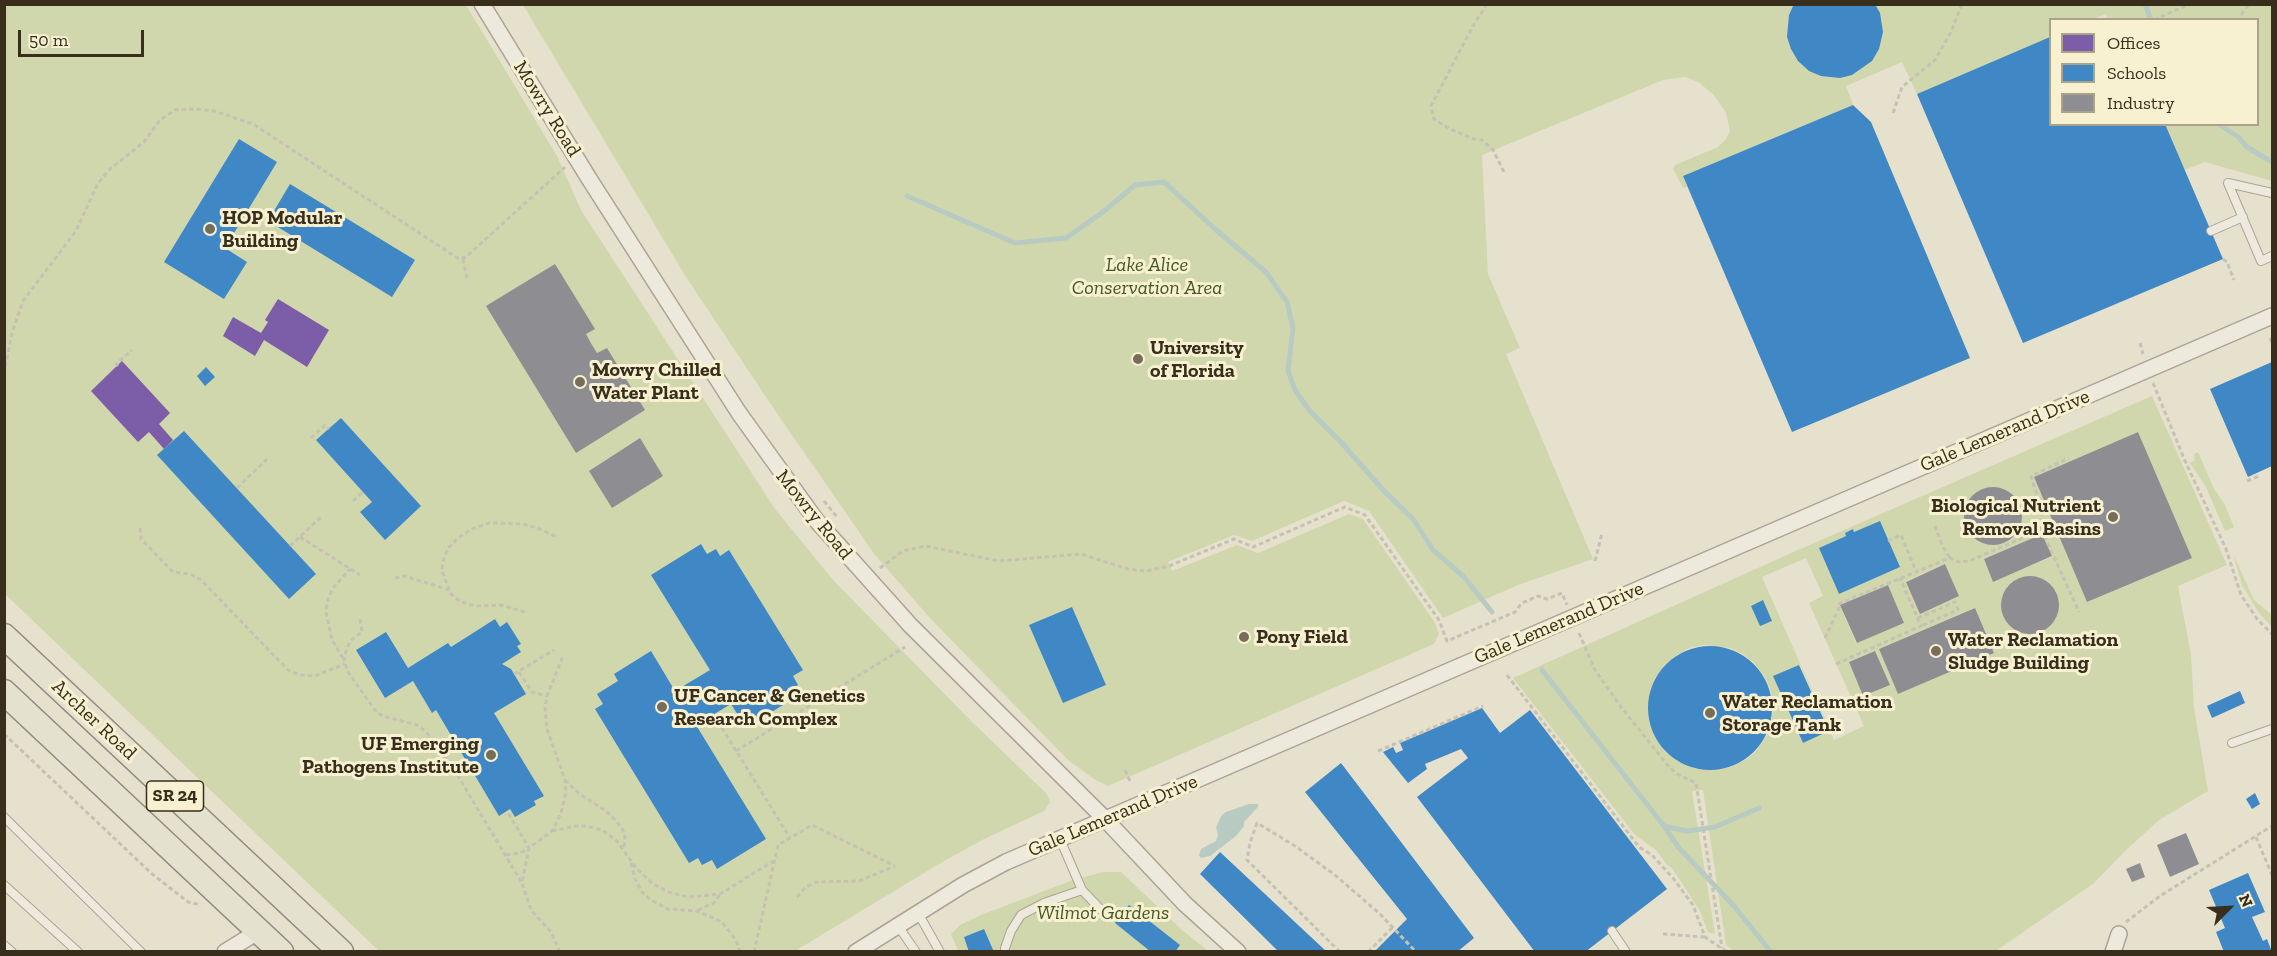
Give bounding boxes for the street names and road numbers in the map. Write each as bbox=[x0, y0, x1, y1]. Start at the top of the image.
street label: Mowry Road bbox=[508, 57, 586, 161]
street label: Gale Lemerand Drive bbox=[1917, 384, 2093, 478]
street label: Mowry Road bbox=[770, 465, 858, 565]
street label: Gale Lemerand Drive bbox=[1471, 576, 1647, 670]
street label: Archer Road bbox=[47, 675, 141, 765]
street label: Gale Lemerand Drive bbox=[1025, 769, 1201, 863]
road number: SR 24 bbox=[146, 781, 204, 811]

